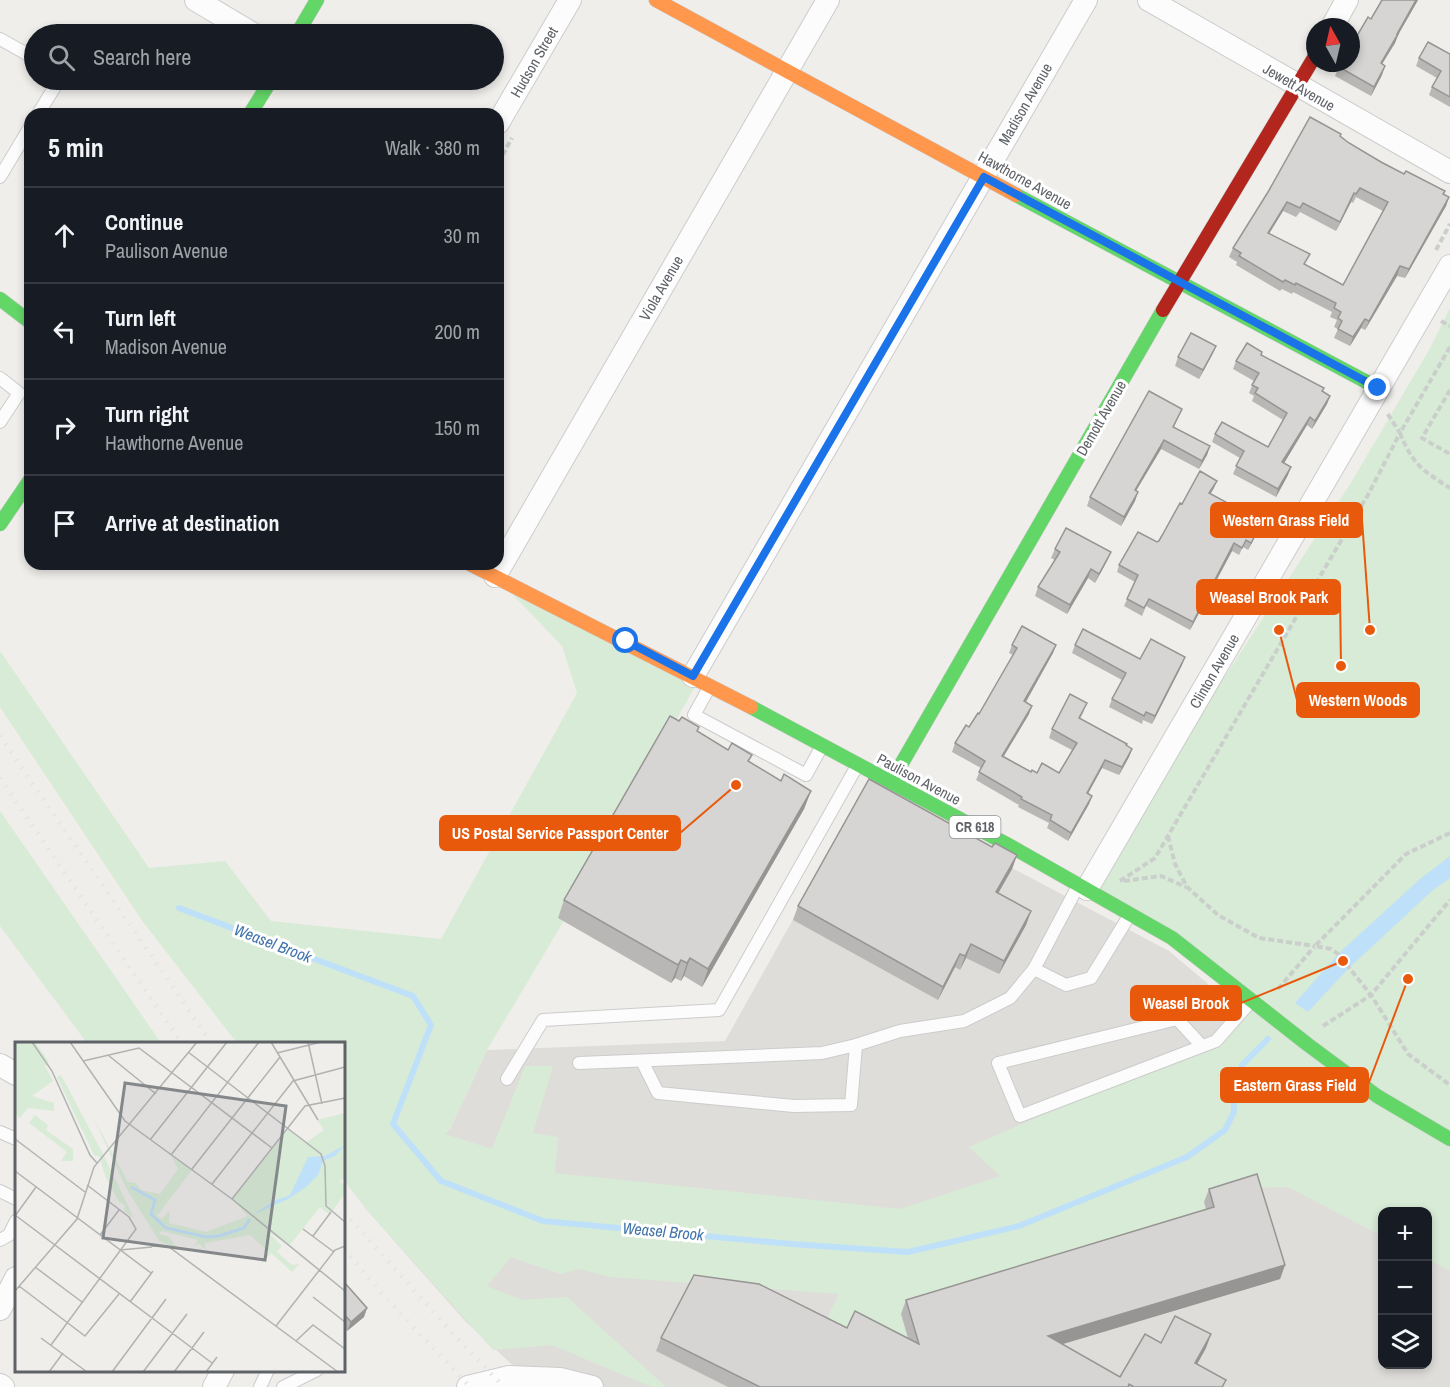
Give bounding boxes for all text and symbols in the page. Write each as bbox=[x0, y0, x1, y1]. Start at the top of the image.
north arrow bbox=[1306, 18, 1360, 72]
street label: Hudson Street bbox=[505, 22, 563, 101]
search box bbox=[24, 24, 504, 90]
icon: search bbox=[45, 41, 78, 74]
text: Search here bbox=[93, 42, 191, 72]
street label: Jewett Avenue bbox=[1259, 58, 1339, 116]
street label: Madison Avenue bbox=[993, 59, 1057, 149]
text: 5 min bbox=[48, 130, 104, 165]
text: Walk · 380 m bbox=[385, 134, 480, 161]
street label: Hawthorne Avenue bbox=[975, 146, 1076, 214]
text: Continue bbox=[105, 207, 183, 237]
icon: ahead bbox=[48, 219, 81, 252]
text: 30 m bbox=[444, 222, 480, 249]
text: Paulison Avenue bbox=[105, 237, 228, 264]
street label: Viola Avenue bbox=[634, 251, 688, 324]
text: Turn left bbox=[105, 303, 176, 333]
icon: left bbox=[48, 315, 81, 348]
text: 200 m bbox=[434, 318, 480, 345]
text: Madison Avenue bbox=[105, 333, 227, 360]
route end bbox=[1364, 374, 1390, 400]
street label: Demott Avenue bbox=[1071, 376, 1131, 460]
text: Turn right bbox=[105, 399, 189, 429]
icon: right bbox=[48, 411, 81, 444]
text: 150 m bbox=[434, 414, 480, 441]
text: Hawthorne Avenue bbox=[105, 429, 243, 456]
callout: Western Grass Field bbox=[1211, 503, 1362, 537]
icon: arrive bbox=[48, 507, 81, 540]
text: Arrive at destination bbox=[105, 508, 279, 538]
text: Western Grass Field bbox=[1223, 509, 1349, 531]
callout: Weasel Brook Park bbox=[1197, 580, 1340, 614]
text: Weasel Brook Park bbox=[1210, 586, 1329, 608]
route start bbox=[612, 627, 638, 653]
street label: Clinton Avenue bbox=[1184, 630, 1244, 712]
callout: Western Woods bbox=[1297, 683, 1419, 717]
text: Western Woods bbox=[1309, 689, 1407, 711]
street label: Paulison Avenue bbox=[873, 748, 965, 810]
callout: US Postal Service Passport Center bbox=[440, 816, 680, 850]
road number: CR 618 bbox=[950, 816, 1000, 838]
text: US Postal Service Passport Center bbox=[452, 822, 669, 844]
water label: Weasel Brook bbox=[231, 918, 315, 968]
callout: Weasel Brook bbox=[1131, 986, 1241, 1020]
text: Weasel Brook bbox=[1143, 992, 1230, 1014]
inset map bbox=[15, 1042, 345, 1372]
callout: Eastern Grass Field bbox=[1221, 1068, 1368, 1102]
text: Eastern Grass Field bbox=[1233, 1074, 1357, 1096]
map controls bbox=[1378, 1207, 1432, 1369]
button: + bbox=[1378, 1207, 1432, 1261]
water label: Weasel Brook bbox=[622, 1216, 705, 1246]
button: − bbox=[1378, 1261, 1432, 1315]
button: layers bbox=[1378, 1315, 1432, 1369]

